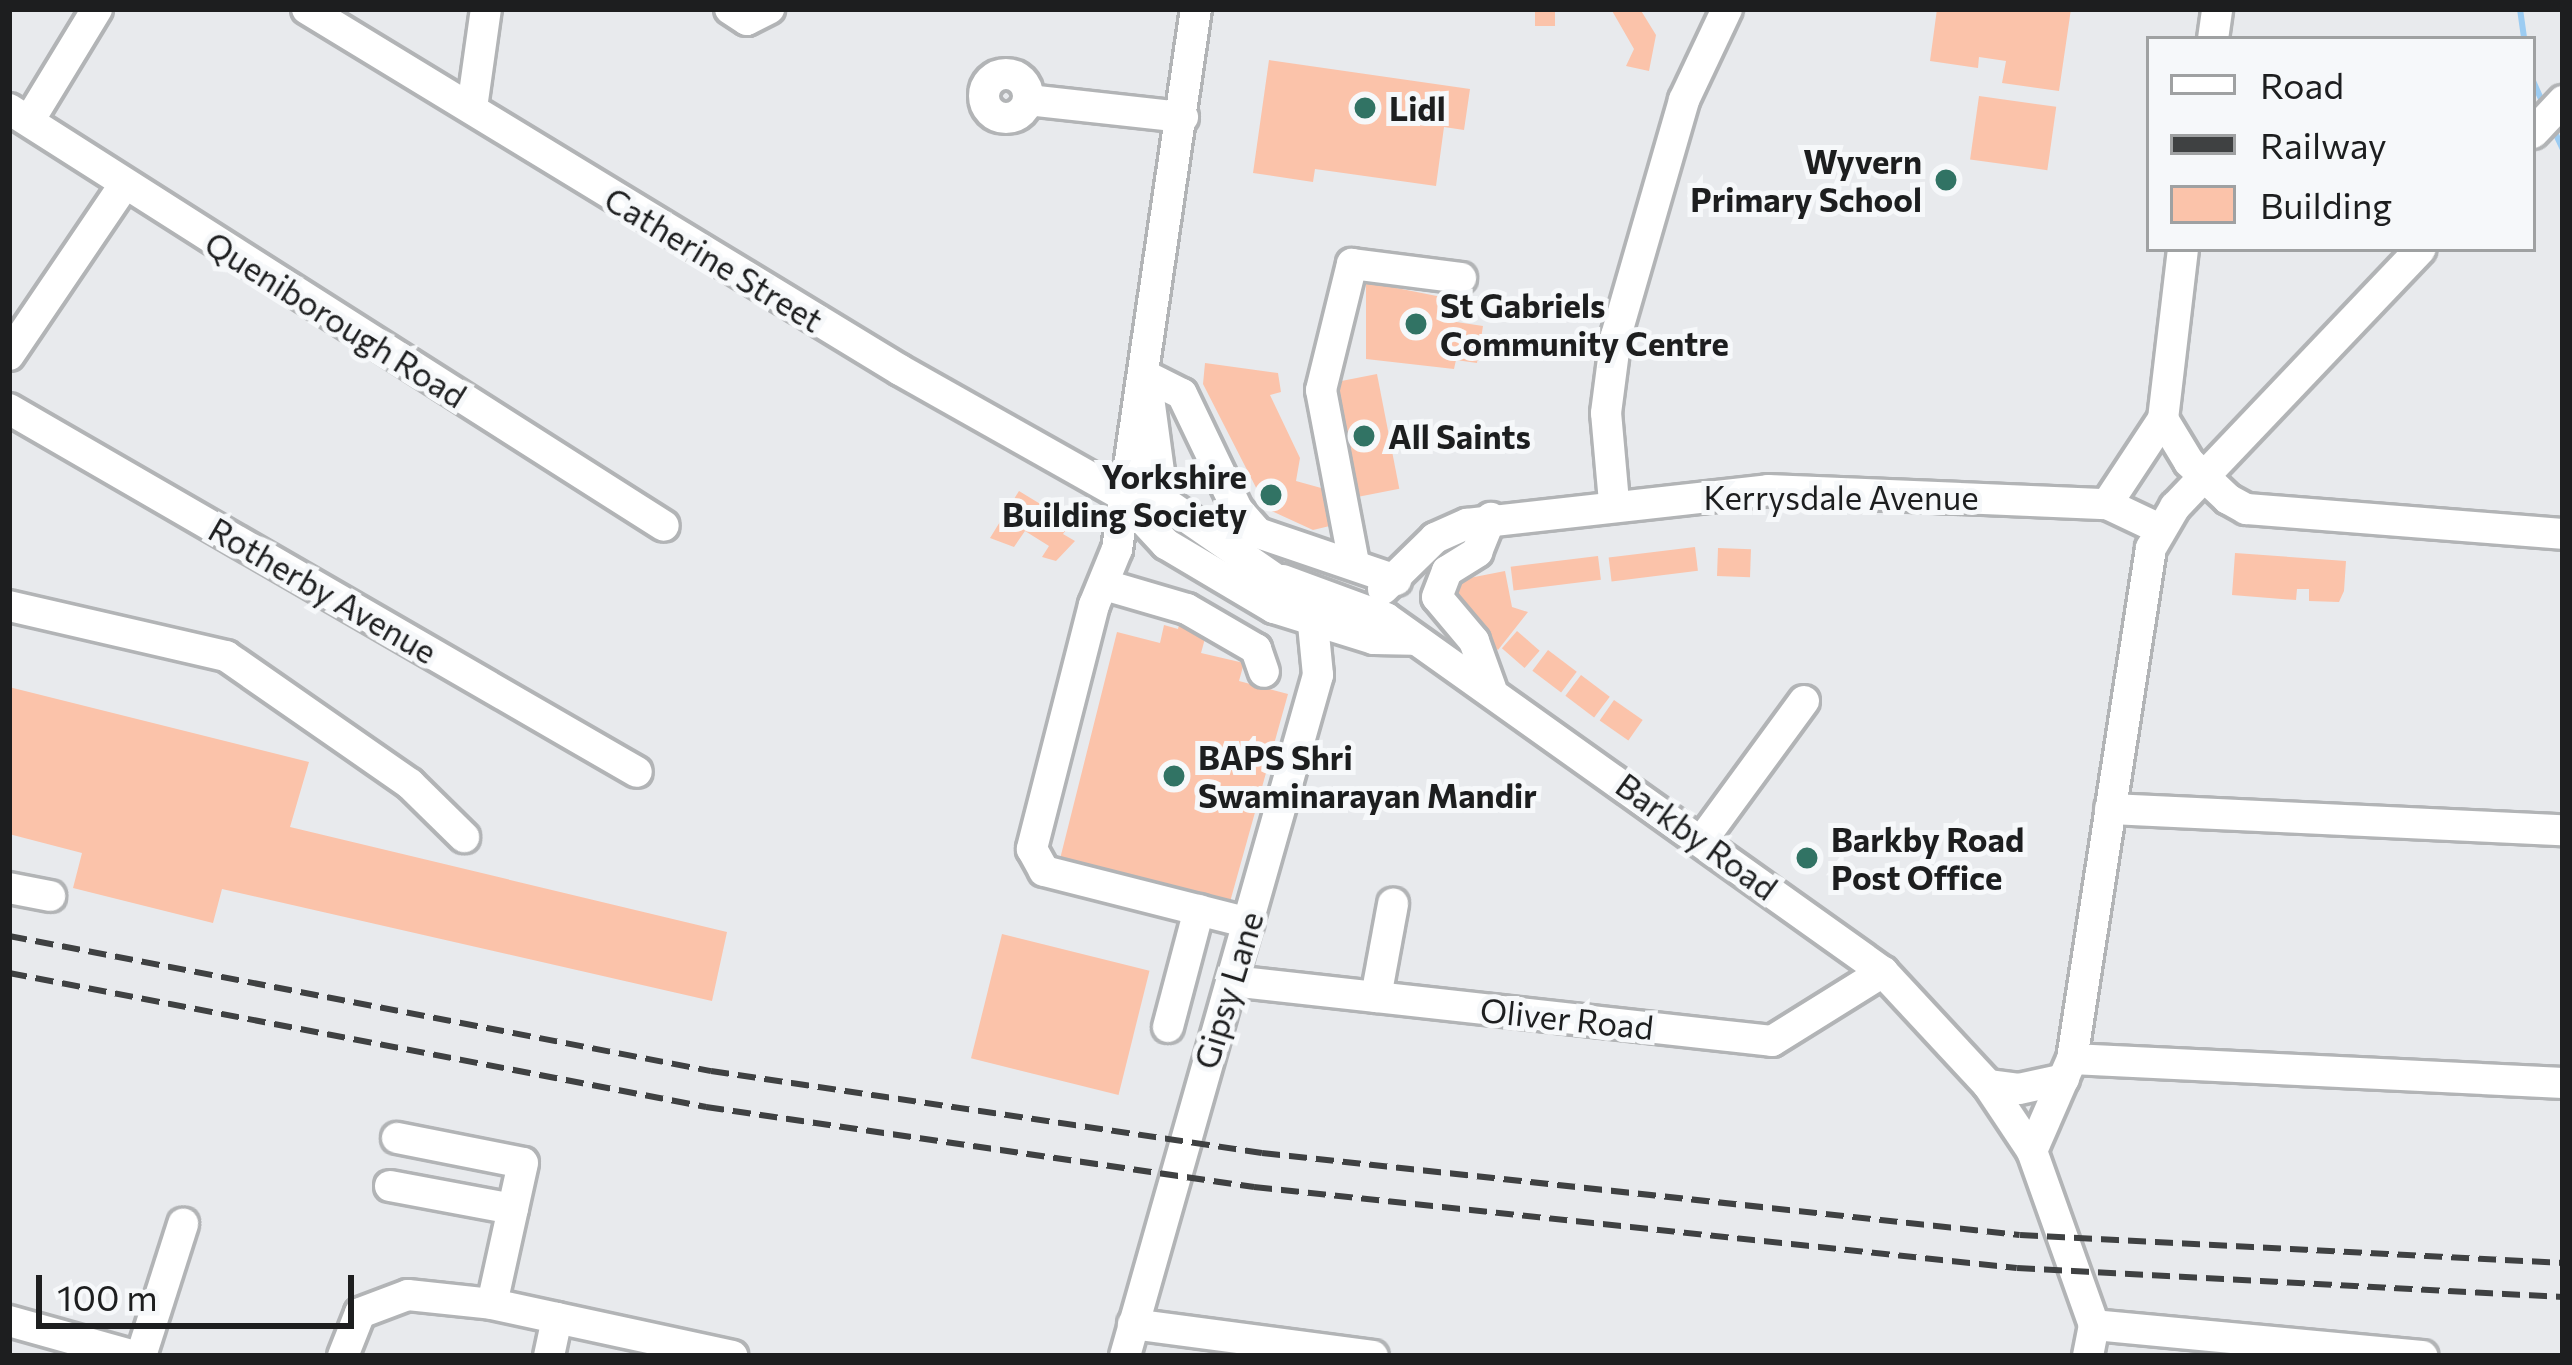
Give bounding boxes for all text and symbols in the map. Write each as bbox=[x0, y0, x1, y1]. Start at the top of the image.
legend bbox=[2146, 36, 2536, 252]
text: Road bbox=[2260, 62, 2344, 106]
place label: Lidl bbox=[1389, 88, 1446, 128]
marker: Lidl bbox=[1352, 95, 1378, 121]
text: Railway bbox=[2260, 122, 2387, 166]
place label: Wyvern Primary School bbox=[1690, 141, 1922, 219]
marker: Wyvern Primary School bbox=[1933, 167, 1959, 193]
street label: Catherine Street bbox=[598, 178, 830, 340]
text: Building bbox=[2260, 182, 2392, 226]
street label: Queniborough Road bbox=[198, 223, 474, 415]
place label: St Gabriels Community Centre bbox=[1440, 285, 1729, 363]
marker: St Gabriels Community Centre bbox=[1403, 311, 1429, 337]
place label: All Saints bbox=[1388, 416, 1531, 456]
marker: All Saints bbox=[1351, 423, 1377, 449]
place label: Yorkshire Building Society bbox=[1002, 456, 1247, 534]
street label: Kerrysdale Avenue bbox=[1703, 477, 1979, 517]
marker: Yorkshire Building Society bbox=[1258, 482, 1284, 508]
street label: Rotherby Avenue bbox=[202, 509, 444, 671]
place label: BAPS Shri Swaminarayan Mandir bbox=[1198, 737, 1537, 815]
marker: BAPS Shri Swaminarayan Mandir bbox=[1161, 763, 1187, 789]
street label: Barkby Road bbox=[1609, 764, 1785, 908]
place label: Barkby Road Post Office bbox=[1831, 819, 2024, 897]
marker: Barkby Road Post Office bbox=[1794, 845, 1820, 871]
street label: Gipsy Lane bbox=[1185, 907, 1271, 1073]
street label: Oliver Road bbox=[1478, 989, 1656, 1047]
scale bar bbox=[42, 1251, 360, 1325]
text: 100 m bbox=[57, 1274, 158, 1318]

